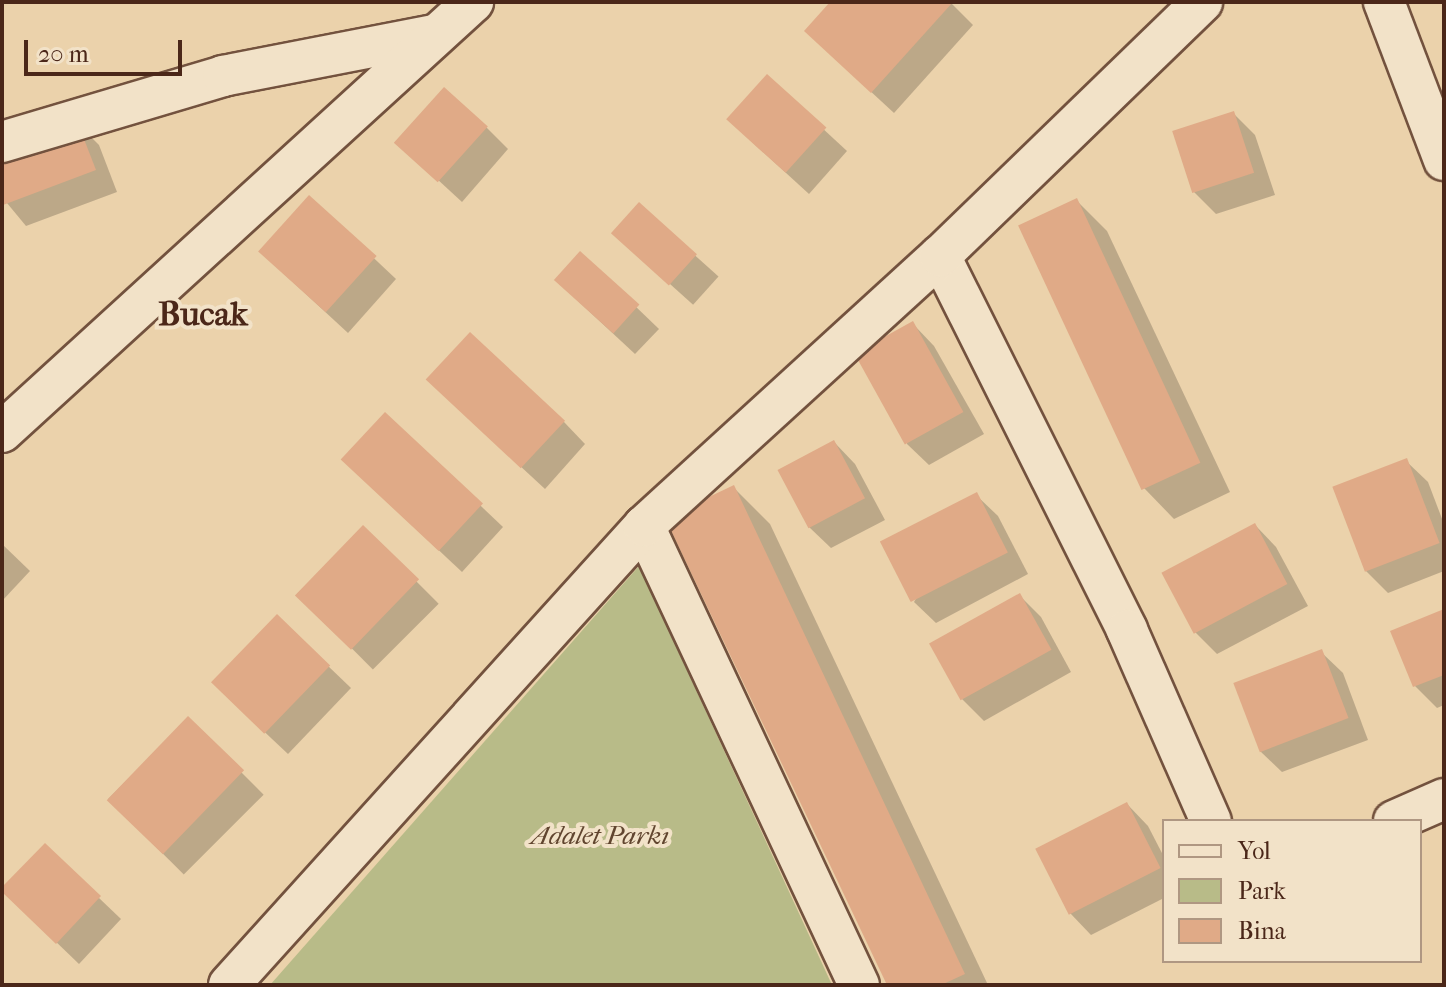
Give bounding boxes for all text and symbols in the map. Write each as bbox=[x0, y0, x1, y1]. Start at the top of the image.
scale bar bbox=[28, 24, 186, 74]
text: 20 m bbox=[38, 40, 89, 68]
district label: Bucak bbox=[158, 295, 248, 335]
legend bbox=[1162, 819, 1422, 963]
park label: Adalet Parkı bbox=[531, 820, 669, 852]
text: Yol bbox=[1238, 837, 1271, 865]
text: Park bbox=[1238, 877, 1286, 905]
text: Bina bbox=[1238, 917, 1286, 945]

